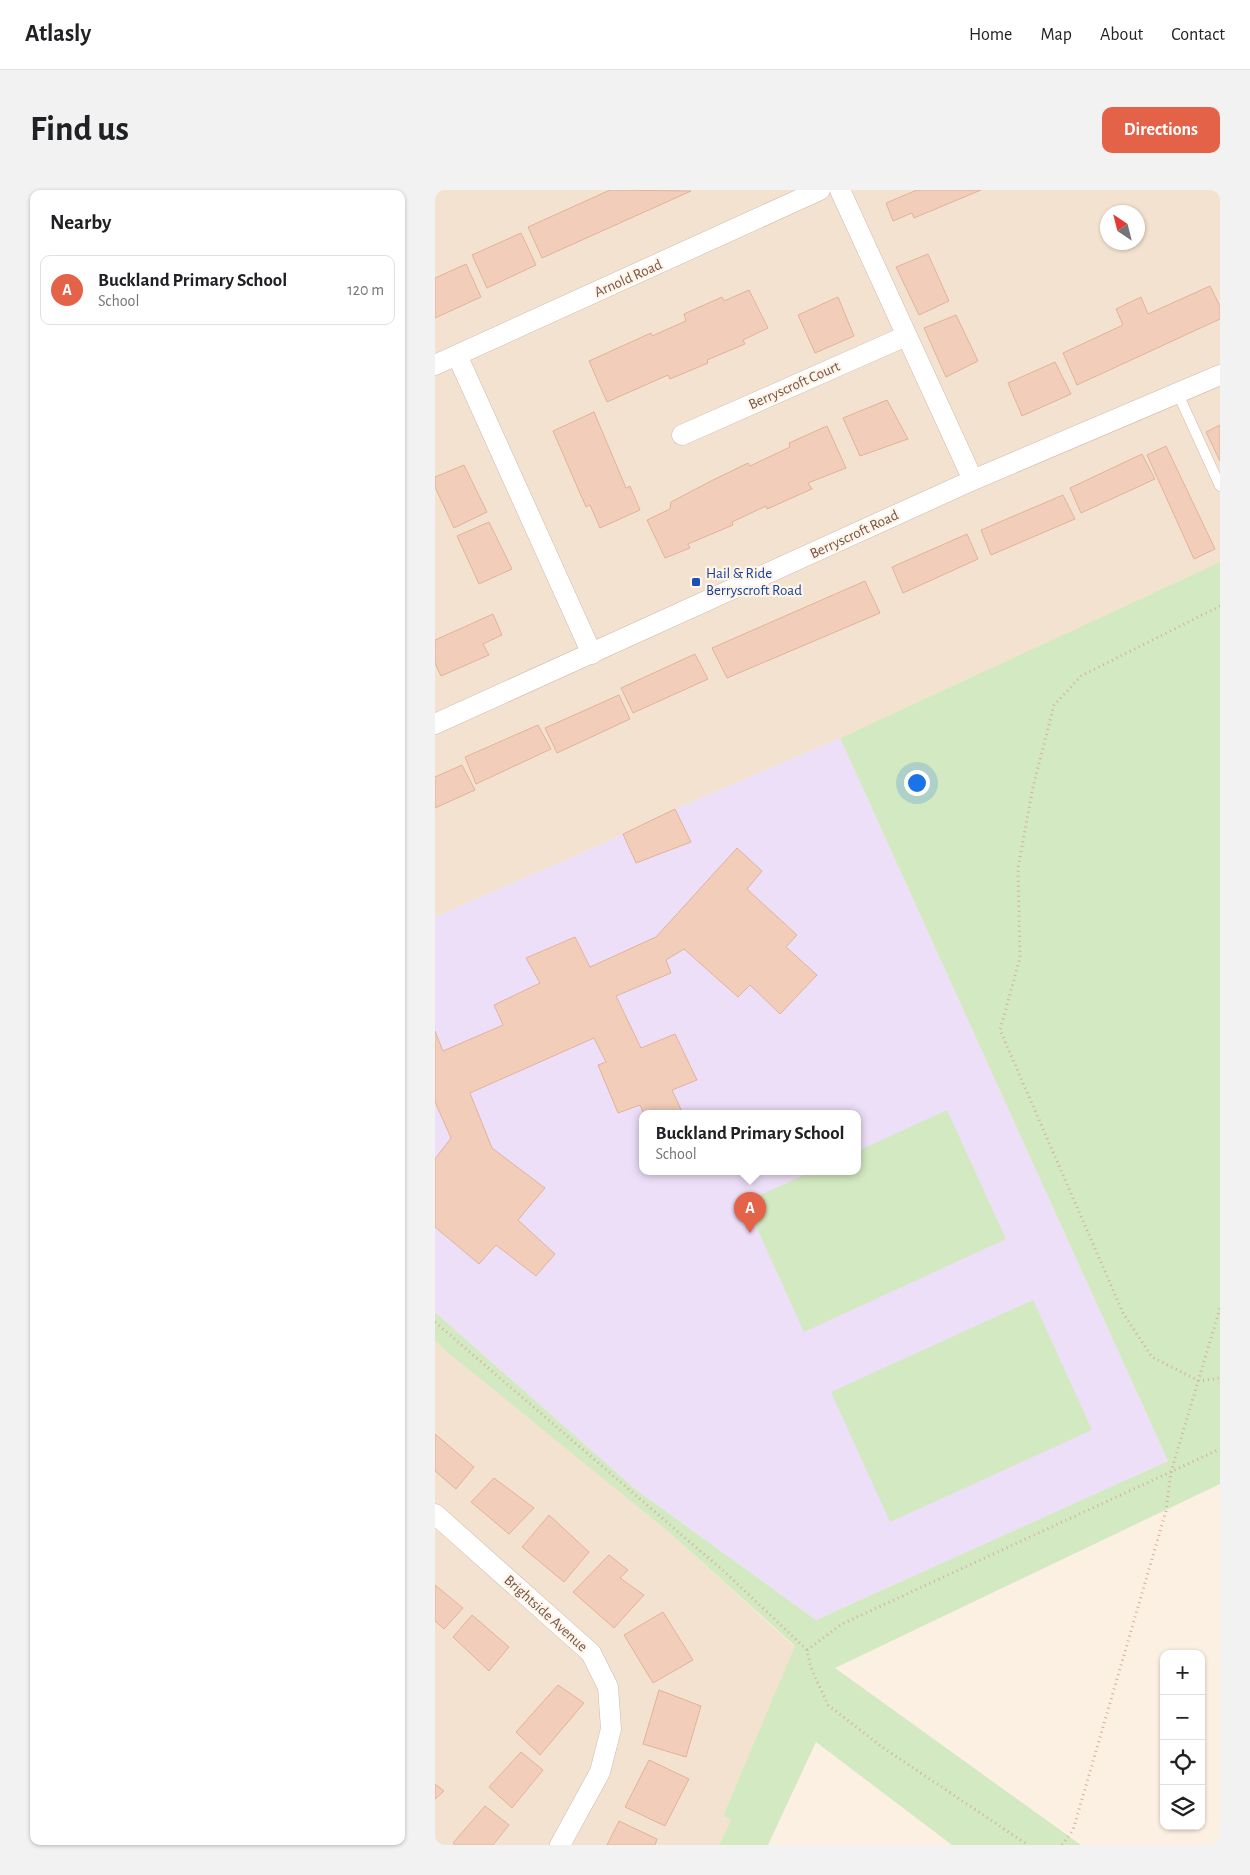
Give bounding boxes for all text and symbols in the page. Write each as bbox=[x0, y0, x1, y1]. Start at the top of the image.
text: Atlasly bbox=[25, 22, 91, 46]
text: Home bbox=[969, 26, 1012, 44]
text: Map bbox=[1040, 26, 1072, 44]
text: About bbox=[1100, 26, 1143, 44]
text: Contact bbox=[1171, 26, 1225, 44]
button: Directions bbox=[1102, 107, 1220, 153]
text: Find us bbox=[30, 112, 129, 147]
north arrow bbox=[1100, 205, 1145, 250]
text: Nearby bbox=[50, 212, 111, 233]
street label: Arnold Road bbox=[592, 257, 664, 300]
text: Buckland Primary School bbox=[98, 271, 287, 290]
text: A bbox=[62, 282, 72, 298]
text: 120 m bbox=[347, 282, 384, 298]
text: School bbox=[98, 293, 139, 309]
street label: Berryscroft Court bbox=[746, 359, 842, 412]
street label: Berryscroft Road bbox=[808, 507, 901, 562]
place label: Hail & Ride Berryscroft Road bbox=[706, 566, 802, 598]
marker: Hail & Ride Berryscroft Road bbox=[690, 576, 702, 588]
your location bbox=[904, 770, 930, 796]
popup bbox=[639, 1110, 861, 1175]
text: Buckland Primary School bbox=[655, 1124, 845, 1143]
text: School bbox=[655, 1146, 697, 1162]
pin: A bbox=[734, 1192, 766, 1233]
street label: Brightside Avenue bbox=[501, 1572, 590, 1655]
map controls bbox=[1160, 1650, 1205, 1830]
button: + bbox=[1160, 1650, 1205, 1695]
button: − bbox=[1160, 1695, 1205, 1740]
button: locate bbox=[1160, 1740, 1205, 1785]
button: layers bbox=[1160, 1785, 1205, 1830]

